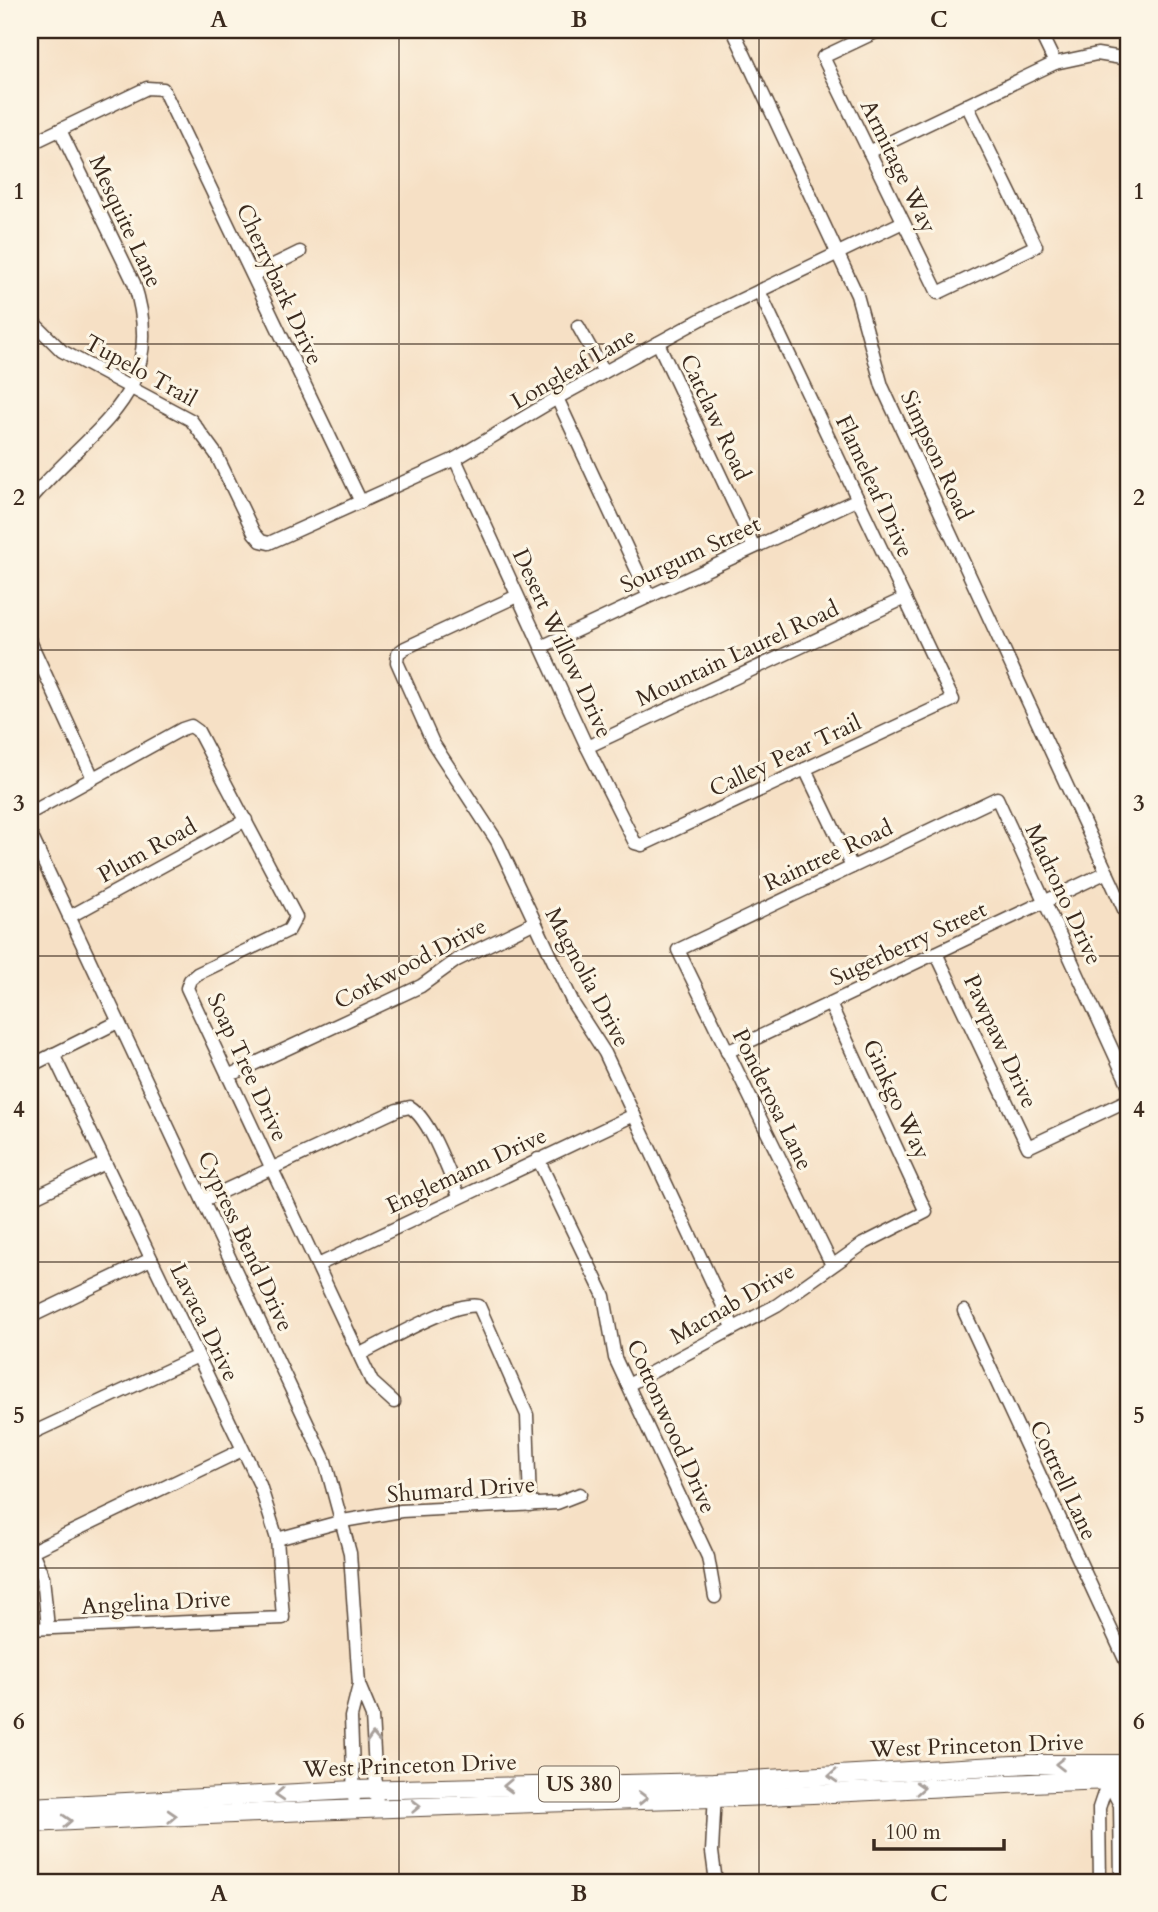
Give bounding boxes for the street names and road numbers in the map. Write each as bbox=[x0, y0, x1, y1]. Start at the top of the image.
street label: Armitage Way bbox=[853, 94, 944, 238]
street label: Mesquite Lane bbox=[81, 150, 170, 292]
street label: Cherrybark Drive bbox=[229, 199, 330, 370]
street label: Longleaf Lane bbox=[505, 320, 641, 417]
street label: Tupelo Trail bbox=[79, 327, 203, 414]
street label: Catclaw Road bbox=[673, 349, 759, 486]
street label: Simpson Road bbox=[893, 385, 980, 526]
street label: Flameleaf Drive bbox=[828, 410, 921, 562]
street label: Sourgum Street bbox=[615, 508, 765, 601]
street label: Desert Willow Drive bbox=[505, 544, 620, 743]
street label: Mountain Laurel Road bbox=[631, 592, 844, 714]
street label: Calley Pear Trail bbox=[704, 707, 866, 804]
street label: Plum Road bbox=[92, 810, 203, 890]
street label: Raintree Road bbox=[759, 812, 898, 899]
street label: Madrono Drive bbox=[1017, 819, 1110, 970]
street label: Sugerberry Street bbox=[825, 894, 991, 993]
street label: Magnolia Drive bbox=[538, 902, 637, 1053]
street label: Corkwood Drive bbox=[329, 910, 492, 1017]
street label: Pawpaw Drive bbox=[956, 969, 1045, 1113]
street label: Soap Tree Drive bbox=[200, 988, 295, 1146]
street label: Ponderosa Lane bbox=[725, 1023, 820, 1175]
street label: Ginkgo Way bbox=[855, 1034, 938, 1164]
street label: Englemann Drive bbox=[381, 1120, 552, 1221]
street label: Cypress Bend Drive bbox=[190, 1146, 301, 1336]
street label: Macnab Drive bbox=[664, 1255, 800, 1352]
street label: Lavaca Drive bbox=[163, 1258, 246, 1386]
street label: Cottonwood Drive bbox=[619, 1334, 724, 1518]
street label: Cottrell Lane bbox=[1022, 1415, 1105, 1545]
street label: Shumard Drive bbox=[386, 1469, 536, 1510]
street label: Angelina Drive bbox=[80, 1583, 232, 1622]
street label: West Princeton Drive bbox=[869, 1726, 1085, 1765]
street label: West Princeton Drive bbox=[302, 1746, 518, 1785]
road number: US 380 bbox=[539, 1766, 619, 1802]

